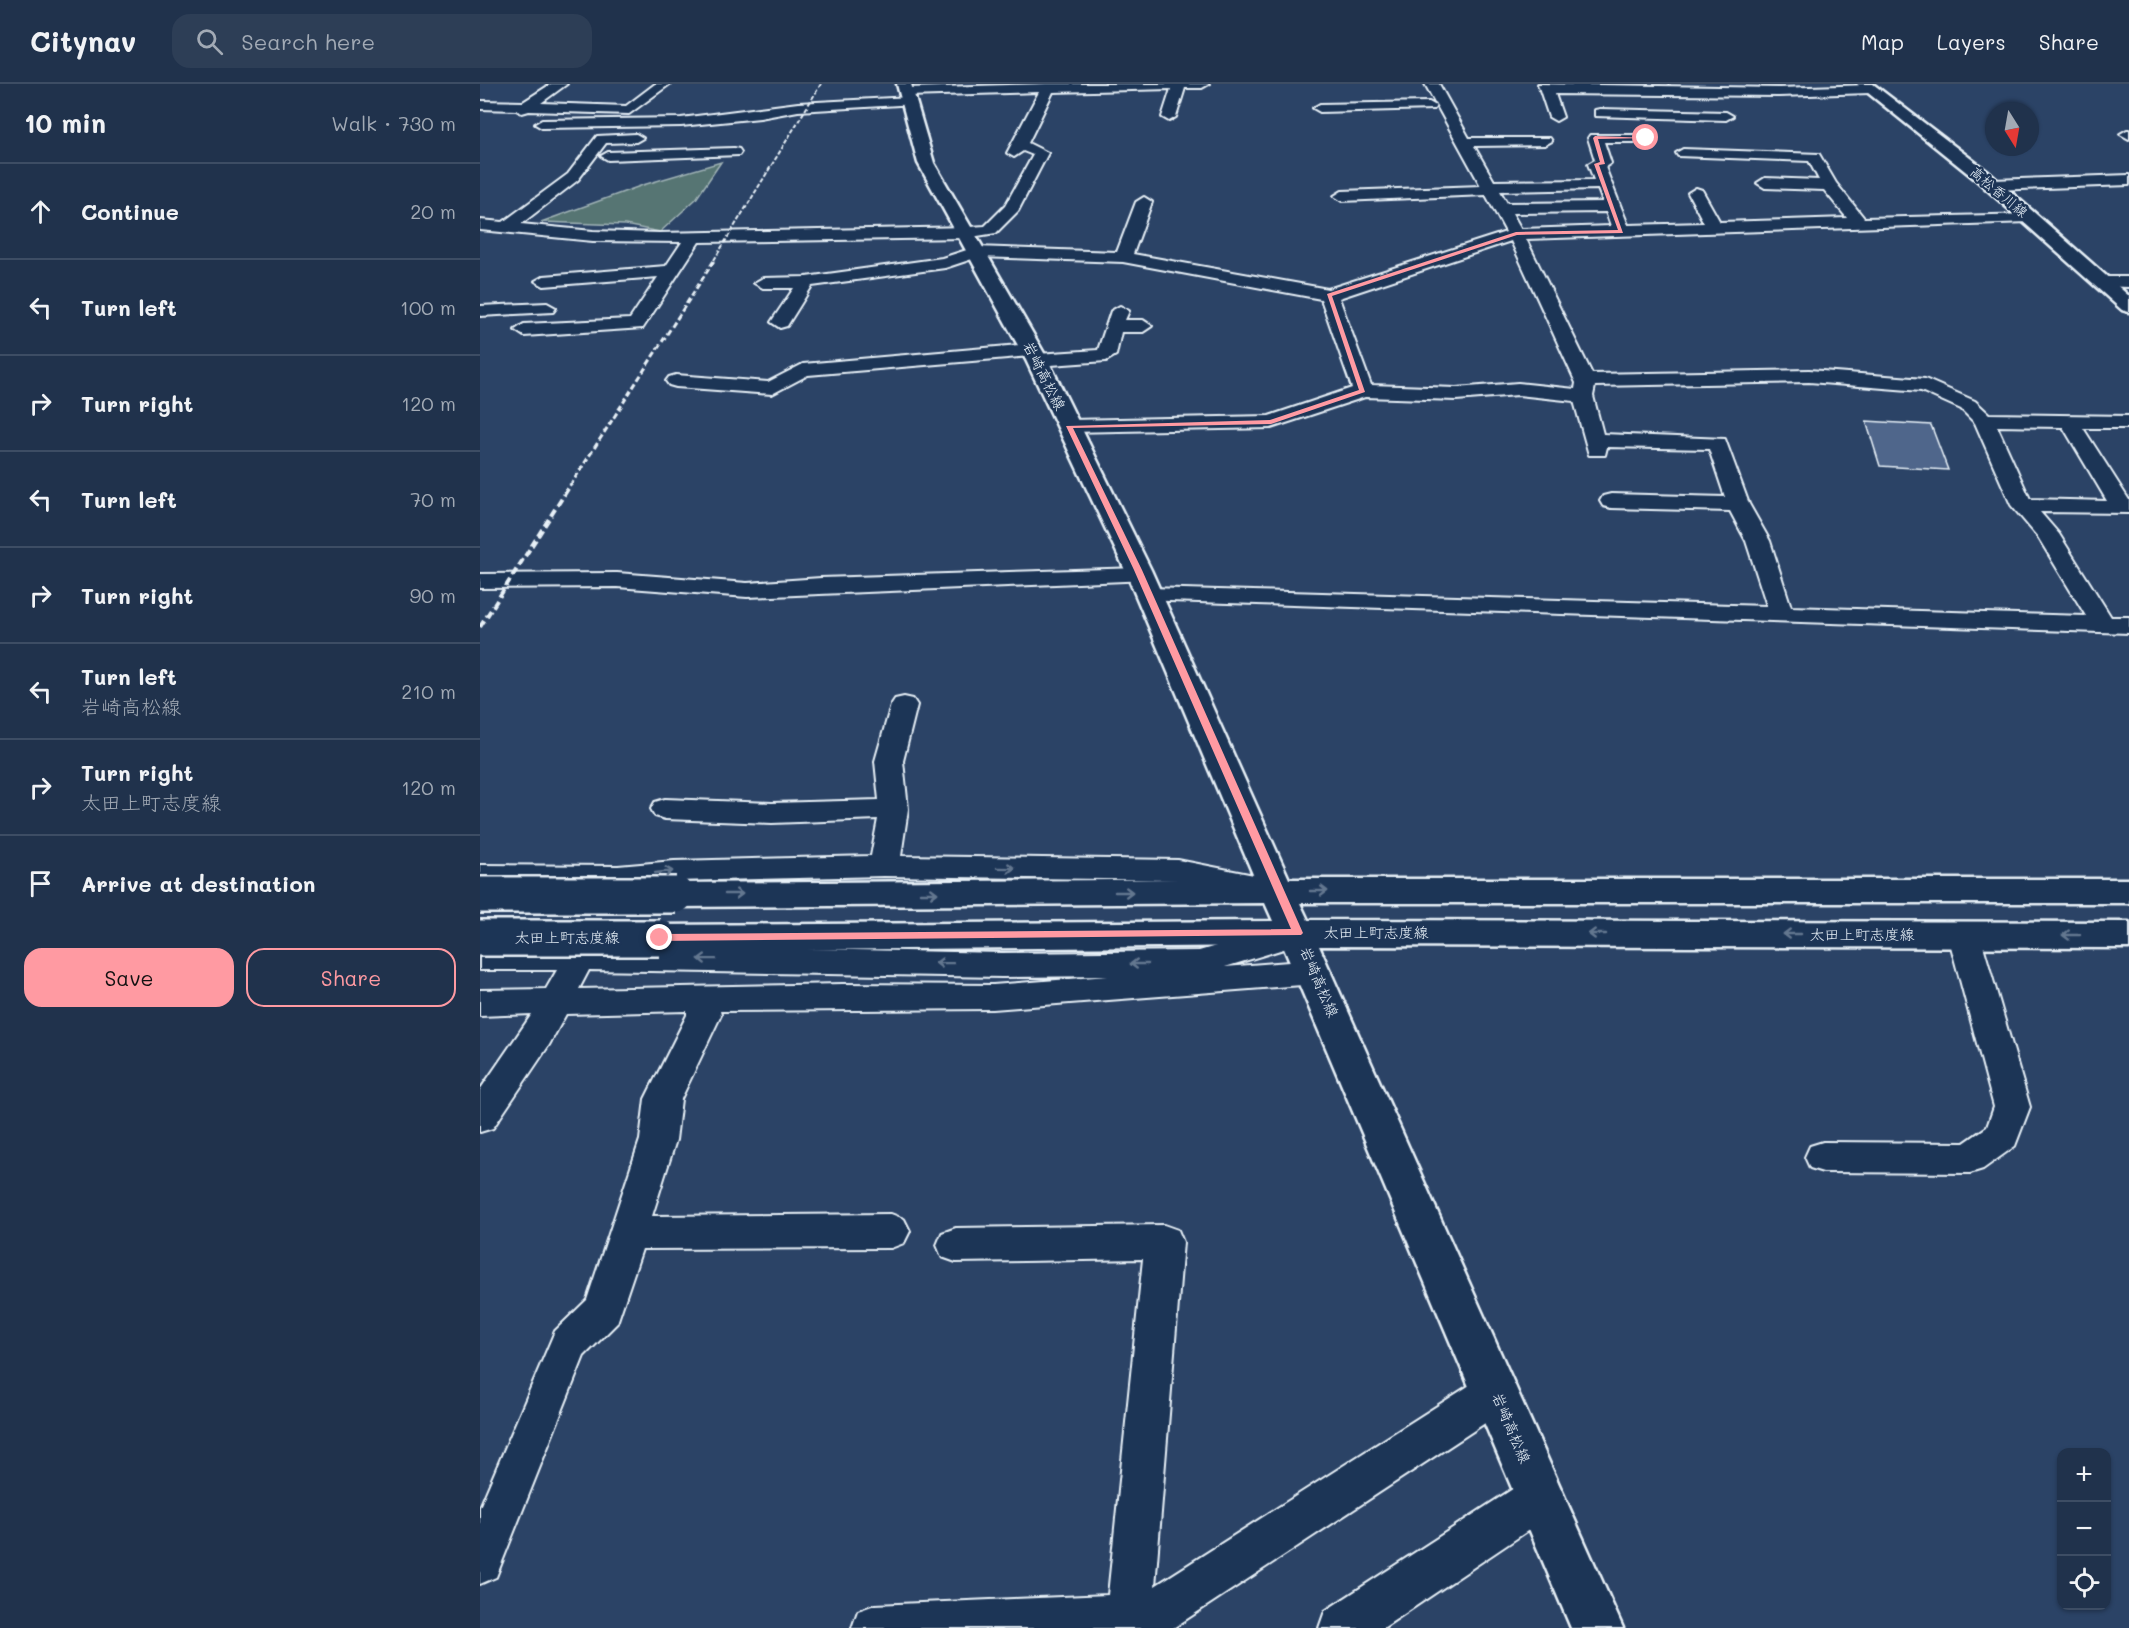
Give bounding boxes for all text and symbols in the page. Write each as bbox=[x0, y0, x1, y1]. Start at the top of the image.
search box bbox=[172, 14, 592, 68]
text: Citynav bbox=[30, 23, 136, 59]
icon: search bbox=[193, 25, 226, 58]
text: Search here bbox=[241, 27, 375, 56]
text: Map bbox=[1861, 28, 1904, 55]
text: Layers bbox=[1937, 28, 2006, 55]
text: Share bbox=[2039, 28, 2099, 55]
north arrow bbox=[1985, 102, 2039, 156]
text: 10 min bbox=[24, 106, 106, 140]
text: Walk · 730 m bbox=[331, 110, 456, 136]
route start bbox=[1632, 124, 1658, 150]
street label: 高松香川線 bbox=[1966, 162, 2032, 221]
icon: ahead bbox=[24, 195, 57, 228]
text: Continue bbox=[81, 197, 179, 226]
text: 20 m bbox=[410, 198, 456, 224]
icon: left bbox=[24, 291, 57, 324]
text: Turn left bbox=[81, 293, 177, 322]
text: 100 m bbox=[400, 294, 456, 320]
street label: 岩崎高松線 bbox=[1019, 338, 1071, 414]
icon: right bbox=[24, 387, 57, 420]
text: Turn right bbox=[81, 389, 193, 418]
text: 120 m bbox=[401, 390, 456, 416]
icon: left bbox=[24, 483, 57, 516]
text: Turn left bbox=[81, 485, 177, 514]
text: 70 m bbox=[410, 486, 456, 512]
icon: right bbox=[24, 579, 57, 612]
text: Turn right bbox=[81, 581, 193, 610]
text: 90 m bbox=[410, 582, 456, 608]
text: Turn left bbox=[81, 662, 177, 691]
icon: left bbox=[24, 675, 57, 708]
text: 210 m bbox=[401, 678, 456, 704]
text: 岩崎高松線 bbox=[81, 693, 181, 719]
text: Turn right bbox=[81, 758, 193, 787]
icon: right bbox=[24, 771, 57, 804]
text: 120 m bbox=[401, 774, 456, 800]
text: 太田上町志度線 bbox=[81, 789, 221, 815]
one-way arrow bbox=[996, 862, 1016, 874]
one-way arrow bbox=[654, 866, 674, 877]
icon: arrive bbox=[24, 867, 57, 900]
text: Arrive at destination bbox=[81, 869, 316, 898]
one-way arrow bbox=[1309, 885, 1329, 897]
one-way arrow bbox=[1114, 886, 1134, 898]
one-way arrow bbox=[919, 887, 939, 899]
one-way arrow bbox=[724, 888, 744, 900]
street label: 太田上町志度線 bbox=[1323, 922, 1429, 942]
route end bbox=[646, 924, 672, 950]
street label: 太田上町志度線 bbox=[1809, 924, 1915, 944]
street label: 太田上町志度線 bbox=[514, 927, 620, 947]
one-way arrow bbox=[1587, 928, 1607, 940]
one-way arrow bbox=[1782, 928, 1802, 940]
one-way arrow bbox=[2061, 929, 2081, 941]
street label: 岩崎高松線 bbox=[1296, 943, 1344, 1020]
button: Save bbox=[24, 948, 234, 1007]
button: Share bbox=[246, 948, 456, 1007]
one-way arrow bbox=[697, 953, 717, 965]
one-way arrow bbox=[934, 958, 954, 969]
one-way arrow bbox=[1129, 958, 1149, 970]
street label: 岩崎高松線 bbox=[1488, 1389, 1536, 1466]
map controls bbox=[2057, 1448, 2111, 1610]
button: + bbox=[2057, 1448, 2111, 1502]
button: − bbox=[2057, 1502, 2111, 1556]
button: locate bbox=[2057, 1556, 2111, 1610]

